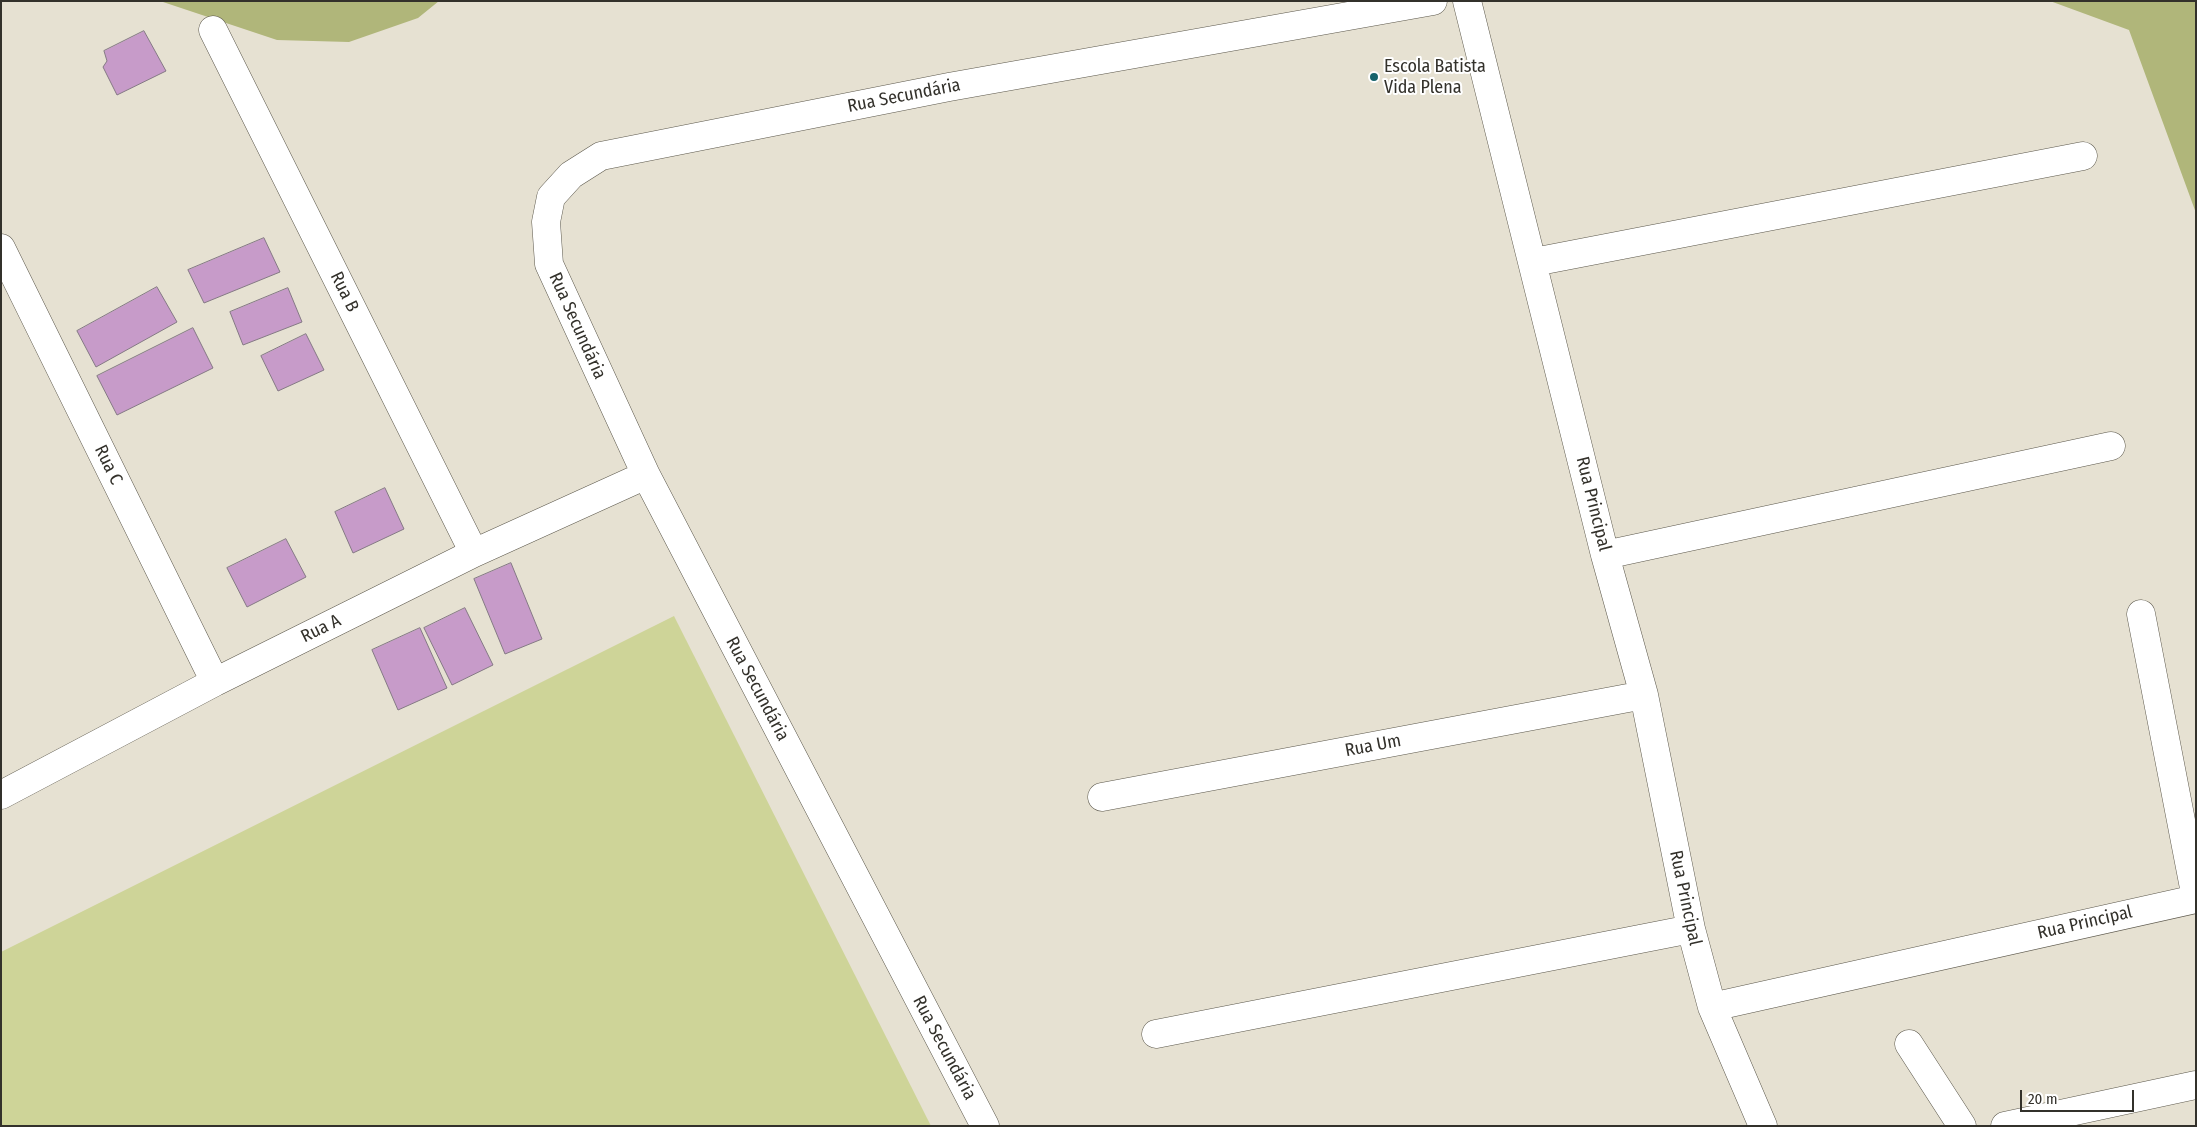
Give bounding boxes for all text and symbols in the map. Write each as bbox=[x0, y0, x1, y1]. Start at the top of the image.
place label: Escola Batista Vida Plena bbox=[1384, 56, 1486, 98]
marker: Escola Batista Vida Plena bbox=[1368, 71, 1380, 83]
street label: Rua Secundária bbox=[846, 74, 962, 118]
street label: Rua B bbox=[325, 268, 363, 316]
street label: Rua Secundária bbox=[544, 269, 610, 383]
street label: Rua C bbox=[89, 442, 127, 488]
street label: Rua Principal bbox=[1571, 454, 1615, 554]
street label: Rua A bbox=[298, 610, 344, 648]
street label: Rua Secundária bbox=[721, 633, 793, 745]
street label: Rua Um bbox=[1343, 730, 1403, 762]
street label: Rua Principal bbox=[1664, 848, 1706, 948]
street label: Rua Principal bbox=[2035, 902, 2135, 944]
street label: Rua Secundária bbox=[908, 992, 980, 1104]
scale bar bbox=[2022, 1080, 2136, 1112]
text: 20 m bbox=[2028, 1090, 2058, 1108]

